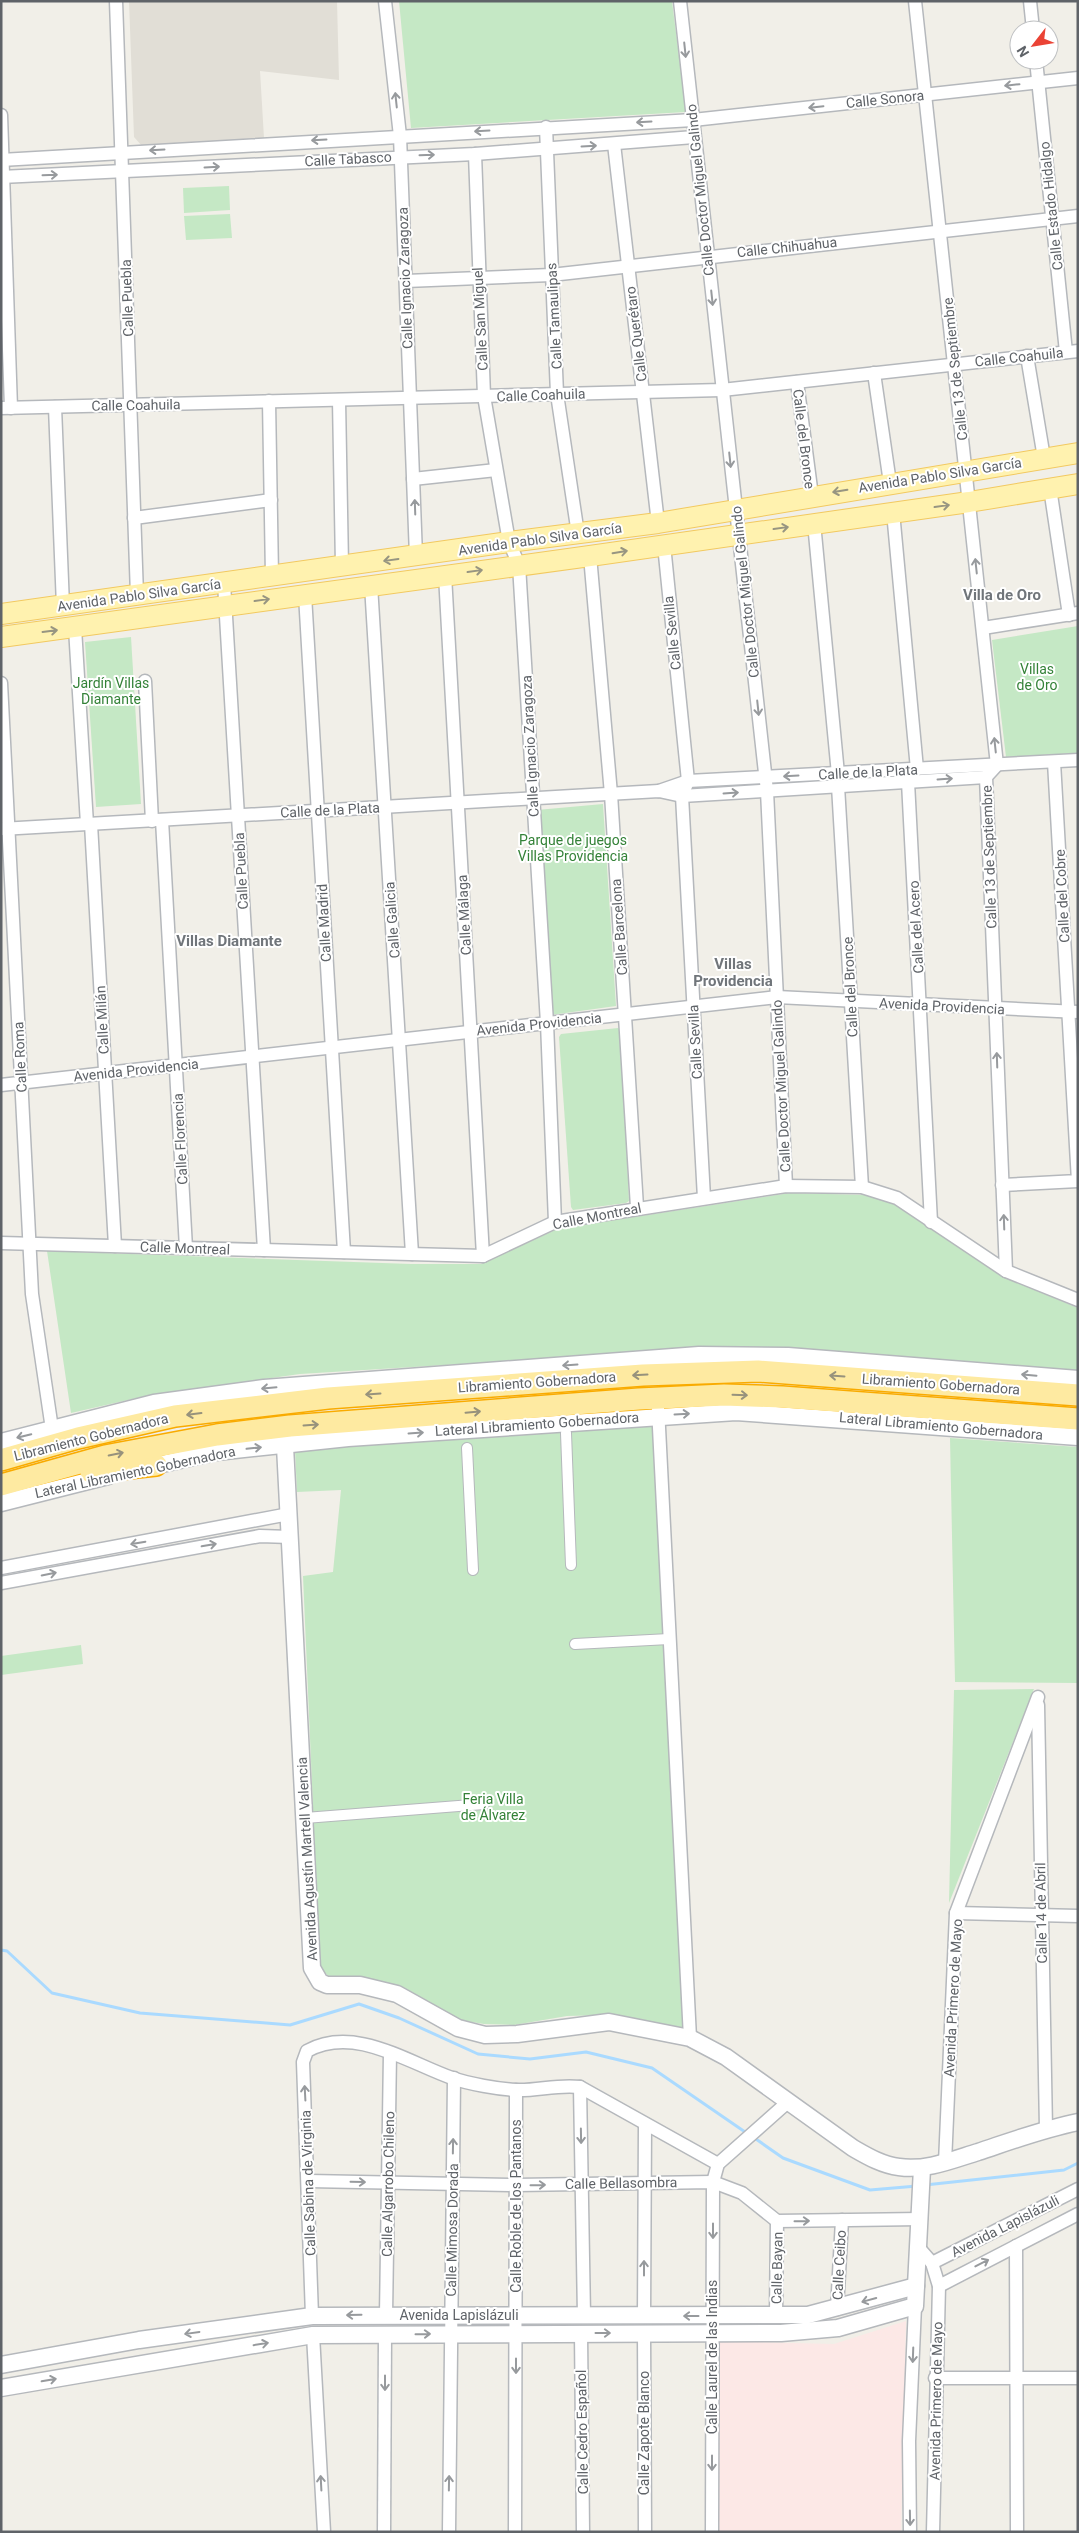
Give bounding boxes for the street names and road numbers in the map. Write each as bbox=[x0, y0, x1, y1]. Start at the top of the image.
street label: Calle Sonora bbox=[845, 87, 925, 111]
street label: Calle Doctor Miguel Galindo bbox=[683, 103, 717, 277]
street label: Calle Estado Hidalgo bbox=[1036, 141, 1066, 271]
street label: Calle Tabasco bbox=[304, 149, 392, 169]
street label: Calle Ignacio Zaragoza bbox=[395, 207, 415, 349]
street label: Calle Chihuahua bbox=[736, 234, 838, 260]
street label: Calle Puebla bbox=[118, 259, 136, 337]
street label: Calle Tamaulipas bbox=[543, 262, 565, 370]
street label: Calle San Miguel bbox=[469, 267, 491, 371]
street label: Calle Querétaro bbox=[622, 285, 650, 383]
street label: Calle 13 de Septiembre bbox=[940, 297, 970, 441]
street label: Calle Coahuila bbox=[974, 344, 1064, 370]
street label: Calle Coahuila bbox=[496, 385, 586, 405]
street label: Calle del Bronce bbox=[790, 388, 818, 490]
street label: Calle Coahuila bbox=[91, 396, 181, 414]
street label: Avenida Pablo Silva García bbox=[857, 454, 1023, 496]
street label: Calle Doctor Miguel Galindo bbox=[728, 505, 762, 679]
street label: Avenida Pablo Silva García bbox=[457, 520, 623, 558]
street label: Avenida Pablo Silva García bbox=[56, 576, 222, 614]
street label: Calle Sevilla bbox=[660, 595, 684, 671]
street label: Calle Ignacio Zaragoza bbox=[518, 675, 542, 817]
street label: Calle de la Plata bbox=[818, 761, 918, 783]
street label: Calle 13 de Septiembre bbox=[978, 785, 1000, 929]
street label: Calle de la Plata bbox=[280, 799, 380, 821]
street label: Calle Puebla bbox=[231, 832, 251, 910]
street label: Calle del Cobre bbox=[1052, 849, 1072, 943]
street label: Calle Málaga bbox=[454, 874, 474, 956]
street label: Calle Barcelona bbox=[608, 878, 630, 976]
street label: Calle del Acero bbox=[906, 880, 926, 974]
street label: Calle Galicia bbox=[381, 881, 403, 959]
street label: Calle Madrid bbox=[314, 884, 334, 962]
street label: Calle del Bronce bbox=[839, 936, 861, 1038]
street label: Calle Milán bbox=[92, 985, 112, 1055]
street label: Avenida Providencia bbox=[879, 995, 1005, 1017]
street label: Calle Doctor Miguel Galindo bbox=[768, 999, 794, 1173]
street label: Calle Sevilla bbox=[685, 1004, 705, 1080]
street label: Avenida Providencia bbox=[476, 1009, 602, 1039]
street label: Calle Roma bbox=[10, 1021, 30, 1093]
street label: Avenida Providencia bbox=[73, 1055, 199, 1085]
street label: Calle Florencia bbox=[170, 1093, 190, 1185]
street label: Calle Montreal bbox=[551, 1200, 643, 1232]
street label: Calle Montreal bbox=[140, 1238, 230, 1258]
street label: Libramiento Gobernadora bbox=[457, 1368, 617, 1396]
street label: Libramiento Gobernadora bbox=[861, 1370, 1021, 1398]
street label: Lateral Libramiento Gobernadora bbox=[434, 1409, 640, 1439]
street label: Lateral Libramiento Gobernadora bbox=[838, 1409, 1044, 1443]
street label: Libramiento Gobernadora bbox=[12, 1410, 170, 1464]
street label: Lateral Libramiento Gobernadora bbox=[33, 1443, 237, 1501]
street label: Avenida Agustín Martell Valencia bbox=[294, 1756, 320, 1962]
street label: Calle 14 de Abril bbox=[1032, 1862, 1050, 1964]
street label: Avenida Primero de Mayo bbox=[941, 1918, 965, 2078]
street label: Calle Sabina de Virginia bbox=[297, 2110, 319, 2256]
street label: Calle Algarrobo Chileno bbox=[379, 2111, 397, 2257]
street label: Calle Roble de los Pantanos bbox=[508, 2119, 524, 2293]
street label: Calle Mimosa Dorada bbox=[443, 2163, 461, 2297]
street label: Calle Bellasombra bbox=[565, 2174, 677, 2192]
street label: Avenida Lapislázuli bbox=[948, 2192, 1062, 2260]
street label: Calle Ceibo bbox=[829, 2230, 849, 2300]
street label: Calle Bayan bbox=[768, 2232, 786, 2304]
street label: Calle Laurel de las Indias bbox=[704, 2280, 720, 2434]
street label: Avenida Lapislázuli bbox=[399, 2307, 519, 2323]
street label: Avenida Primero de Mayo bbox=[927, 2321, 945, 2481]
street label: Calle Cedro Español bbox=[573, 2370, 591, 2494]
street label: Calle Zapote Blanco bbox=[636, 2371, 652, 2495]

